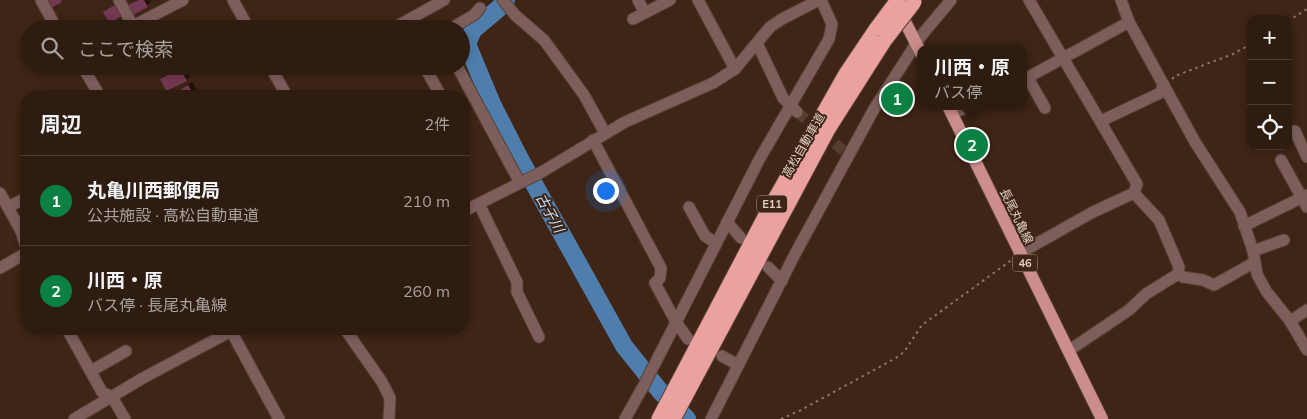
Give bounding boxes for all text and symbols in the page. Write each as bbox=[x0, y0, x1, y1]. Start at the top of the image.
map controls bbox=[1247, 15, 1292, 150]
button: + bbox=[1247, 15, 1292, 60]
search box bbox=[20, 20, 470, 75]
icon: search bbox=[38, 34, 66, 62]
text: ここで検索 bbox=[78, 37, 173, 61]
popup bbox=[917, 45, 1027, 110]
text: 川西・原 bbox=[934, 55, 1010, 79]
button: − bbox=[1247, 60, 1292, 105]
pin: 1 bbox=[881, 80, 913, 118]
text: バス停 bbox=[934, 82, 982, 102]
button: locate bbox=[1247, 105, 1292, 150]
street label: 高松自動車道 bbox=[779, 110, 827, 180]
text: 周辺 bbox=[40, 111, 82, 137]
text: 2件 bbox=[424, 114, 450, 134]
pin: 2 bbox=[956, 126, 988, 164]
text: 丸亀川西郵便局 bbox=[87, 178, 220, 202]
your location bbox=[593, 178, 619, 204]
street label: 長尾丸亀線 bbox=[997, 186, 1037, 246]
water label: 古子川 bbox=[532, 190, 569, 237]
text: 1 bbox=[51, 191, 61, 211]
text: 210 m bbox=[403, 191, 450, 211]
road number: E11 bbox=[757, 195, 787, 212]
text: 公共施設 · 高松自動車道 bbox=[87, 205, 259, 225]
road number: 46 bbox=[1012, 254, 1038, 272]
text: 川西・原 bbox=[87, 268, 163, 292]
text: 2 bbox=[51, 281, 61, 301]
text: 260 m bbox=[403, 281, 450, 301]
text: バス停 · 長尾丸亀線 bbox=[87, 295, 227, 315]

